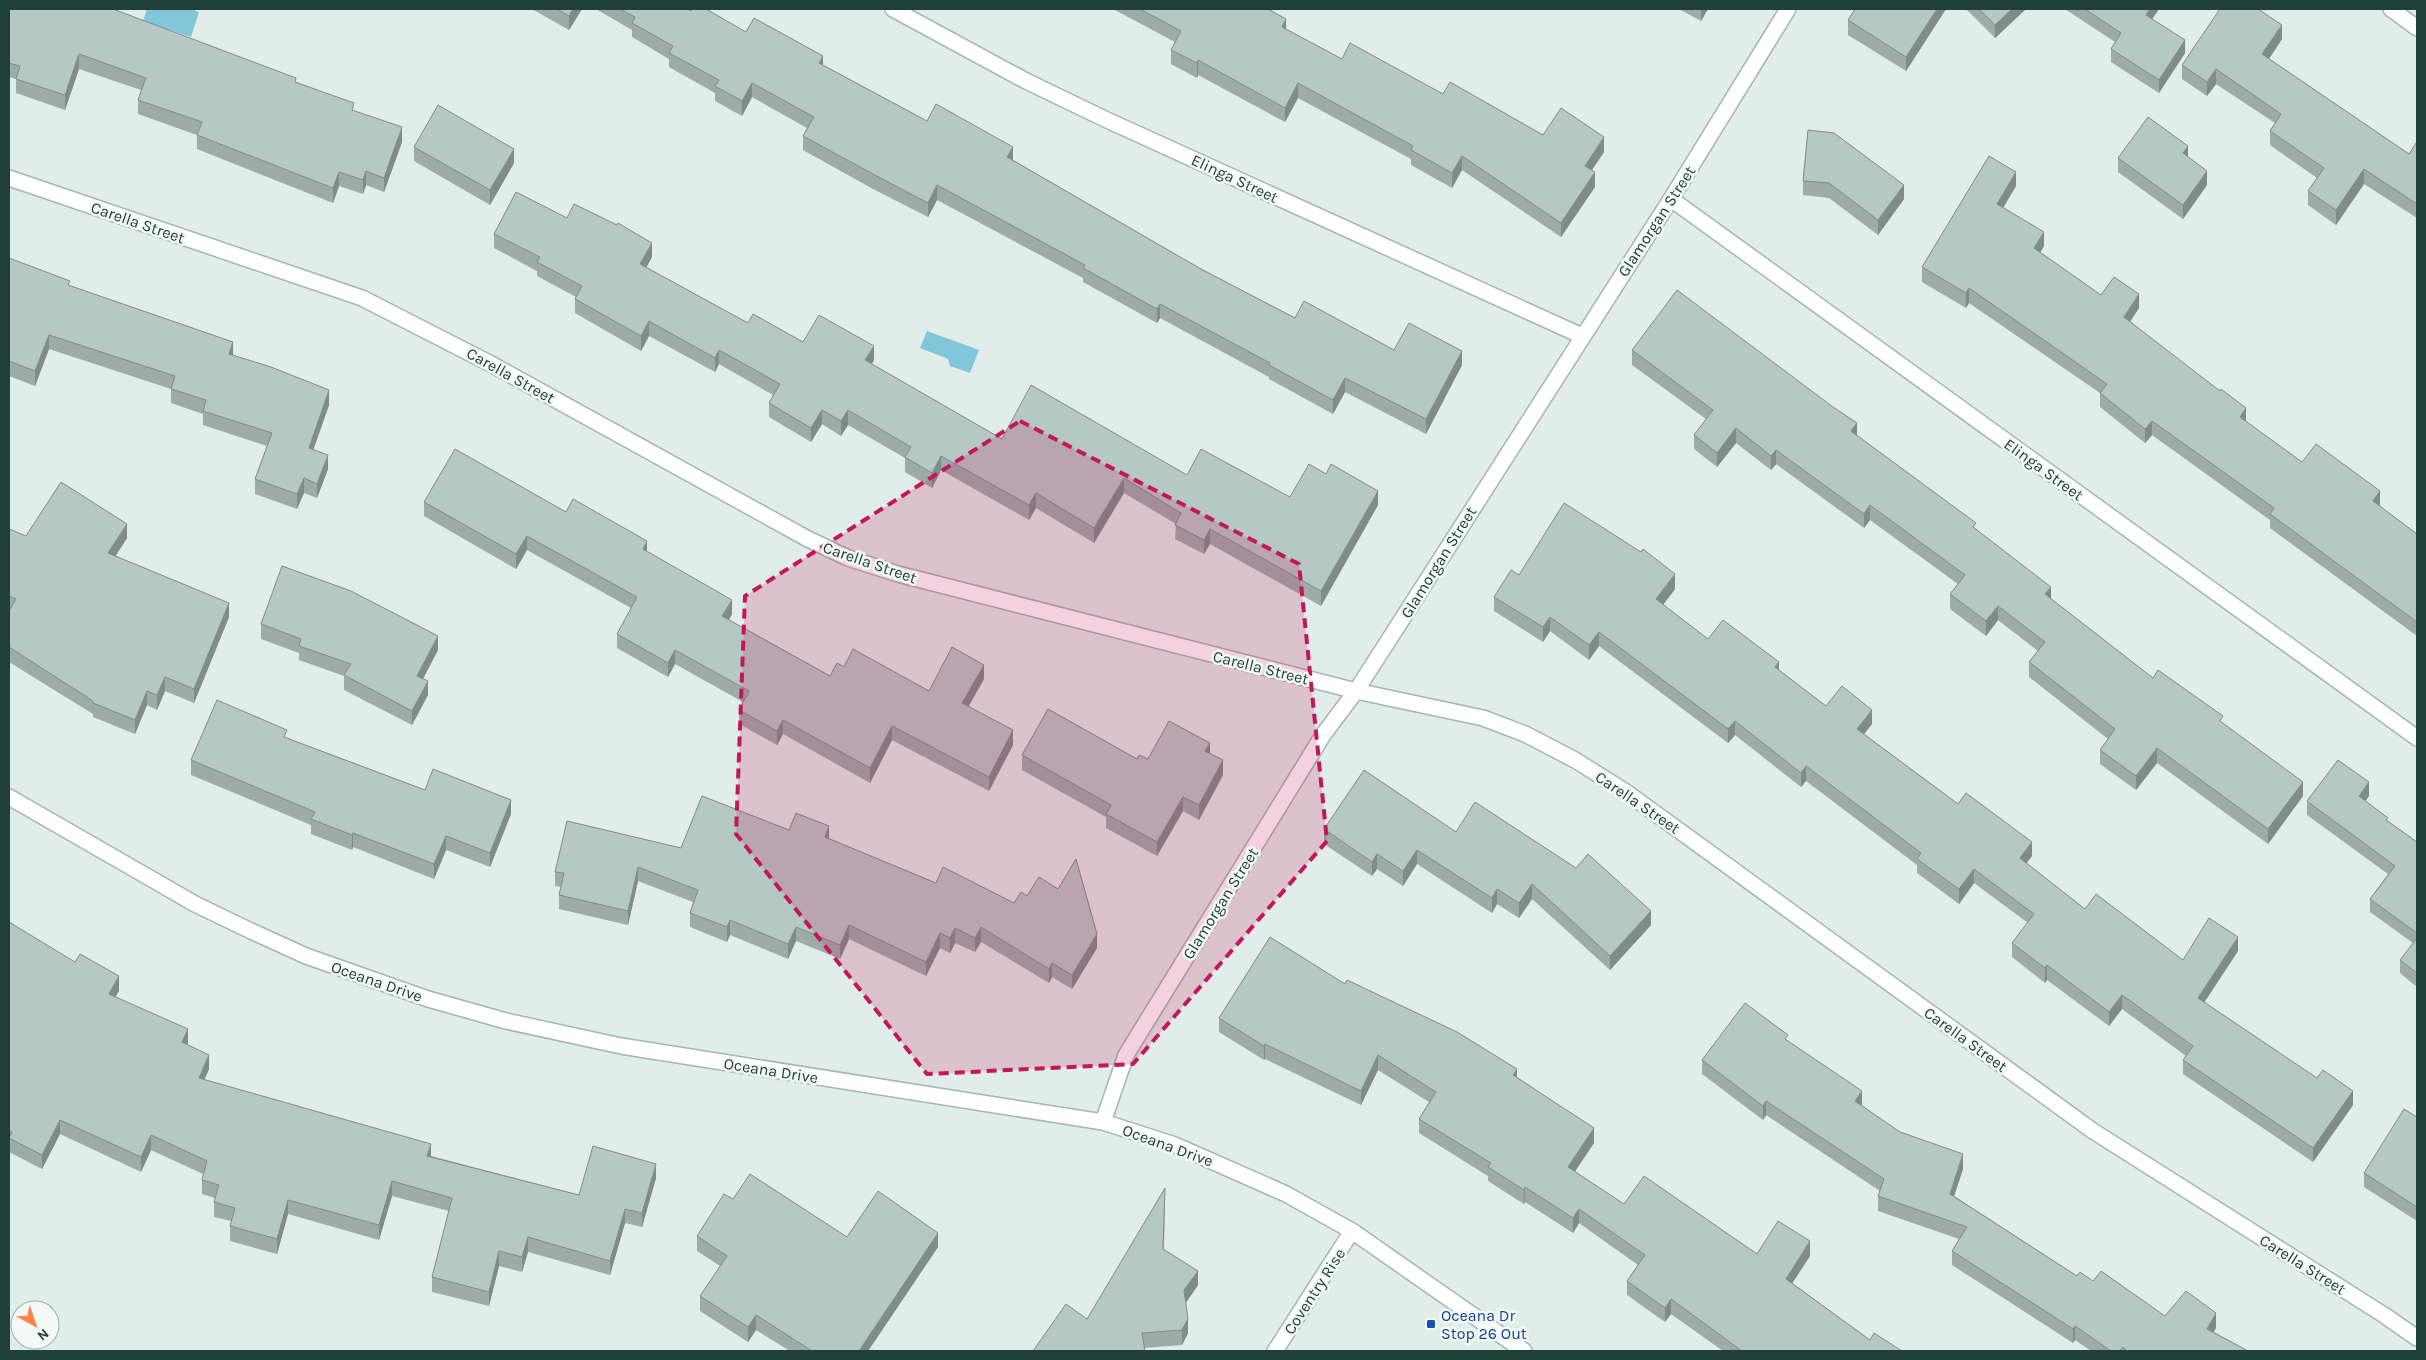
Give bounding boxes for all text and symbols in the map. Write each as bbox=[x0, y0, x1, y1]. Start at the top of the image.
street label: Elinga Street bbox=[1188, 150, 1281, 207]
street label: Glamorgan Street bbox=[1614, 162, 1699, 280]
street label: Carella Street bbox=[88, 198, 187, 247]
street label: Carella Street bbox=[463, 343, 558, 408]
street label: Elinga Street bbox=[2000, 434, 2087, 505]
street label: Glamorgan Street bbox=[1396, 503, 1480, 622]
street label: Carella Street bbox=[820, 538, 919, 587]
street label: Carella Street bbox=[1211, 646, 1311, 689]
street label: Carella Street bbox=[1592, 767, 1684, 838]
street label: Glamorgan Street bbox=[1178, 844, 1262, 963]
street label: Oceana Drive bbox=[329, 957, 425, 1006]
street label: Carella Street bbox=[1920, 1003, 2011, 1076]
street label: Oceana Drive bbox=[722, 1054, 819, 1087]
street label: Oceana Drive bbox=[1120, 1120, 1216, 1171]
street label: Carella Street bbox=[2256, 1230, 2349, 1298]
street label: Coventry Rise bbox=[1280, 1245, 1349, 1338]
north arrow bbox=[10, 1300, 60, 1350]
place label: Oceana Dr Stop 26 Out bbox=[1441, 1306, 1527, 1343]
marker: Oceana Dr Stop 26 Out bbox=[1425, 1318, 1437, 1330]
text: N bbox=[34, 1325, 52, 1344]

